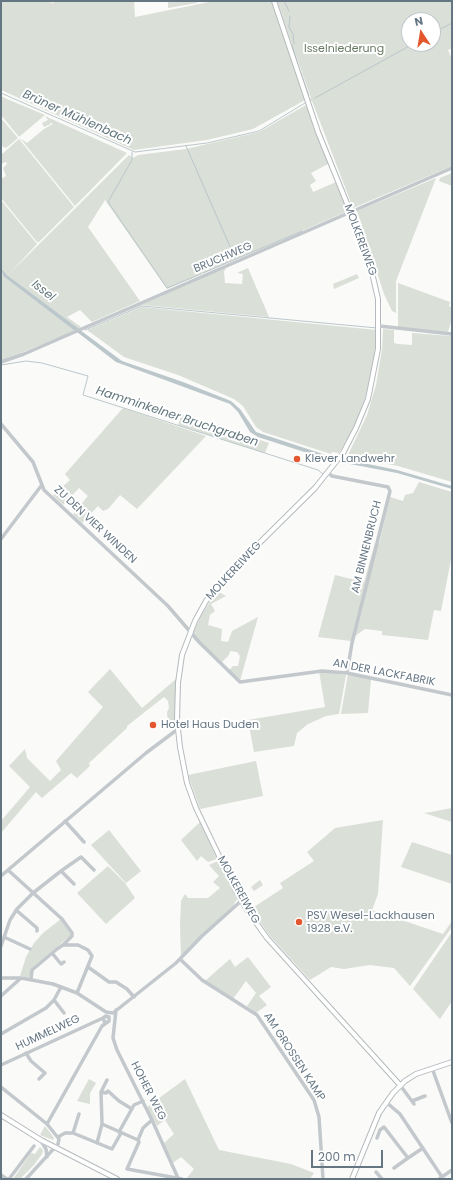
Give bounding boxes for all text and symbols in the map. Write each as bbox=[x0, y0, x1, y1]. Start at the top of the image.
north arrow bbox=[401, 12, 441, 52]
text: N bbox=[413, 13, 424, 30]
park label: Isselniederung bbox=[304, 42, 384, 56]
water label: Brüner Mühlenbach bbox=[20, 87, 134, 149]
street label: MOLKEREIWEG bbox=[341, 202, 379, 278]
street label: BRUCHWEG bbox=[192, 240, 254, 276]
water label: Issel bbox=[28, 277, 58, 305]
water label: Hamminkelner Bruchgraben bbox=[94, 384, 260, 450]
place label: Klever Landwehr bbox=[305, 452, 395, 466]
marker: Klever Landwehr bbox=[292, 454, 302, 464]
street label: ZU DEN VIER WINDEN bbox=[51, 483, 139, 567]
street label: AM BINNENBRUCH bbox=[349, 499, 385, 595]
street label: MOLKEREIWEG bbox=[204, 539, 264, 603]
street label: AN DER LACKFABRIK bbox=[332, 657, 436, 689]
place label: Hotel Haus Duden bbox=[161, 718, 259, 732]
marker: Hotel Haus Duden bbox=[148, 720, 158, 730]
street label: MOLKEREIWEG bbox=[214, 854, 262, 926]
place label: PSV Wesel-Lackhausen 1928 e.V. bbox=[307, 909, 435, 935]
marker: PSV Wesel-Lackhausen 1928 e.V. bbox=[294, 917, 304, 927]
street label: AM GROSSEN KAMP bbox=[260, 1010, 328, 1104]
street label: HUMMELWEG bbox=[14, 1012, 82, 1054]
street label: HOHER WEG bbox=[128, 1059, 168, 1123]
scale bar bbox=[313, 1142, 385, 1168]
text: 200 m bbox=[318, 1148, 356, 1165]

